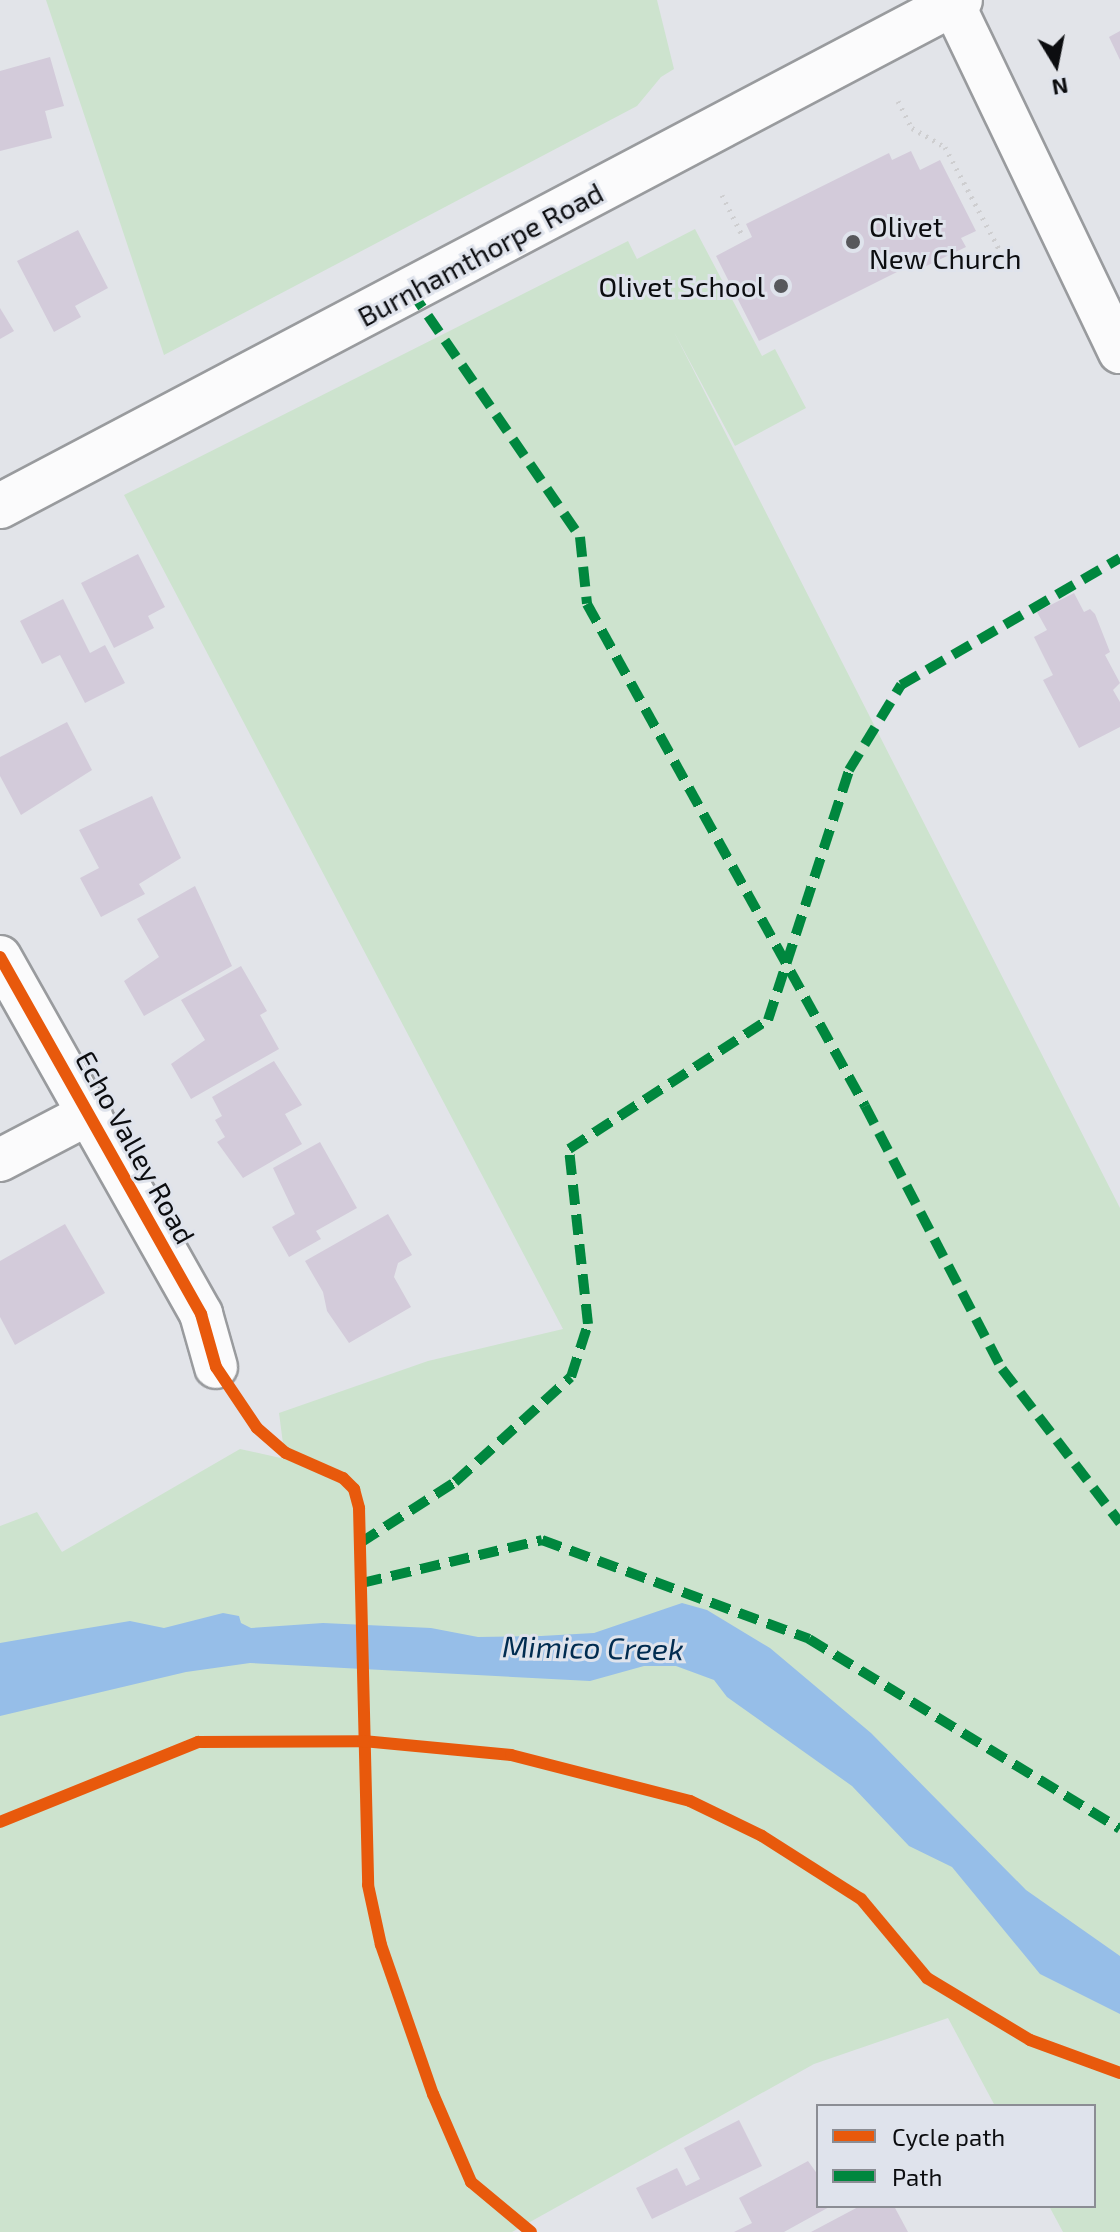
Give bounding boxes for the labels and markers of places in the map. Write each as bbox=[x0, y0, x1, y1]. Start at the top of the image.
place label: Olivet New Church bbox=[869, 209, 1022, 275]
marker: Olivet New Church bbox=[844, 233, 862, 251]
place label: Olivet School bbox=[599, 269, 765, 303]
marker: Olivet School bbox=[772, 277, 790, 295]

